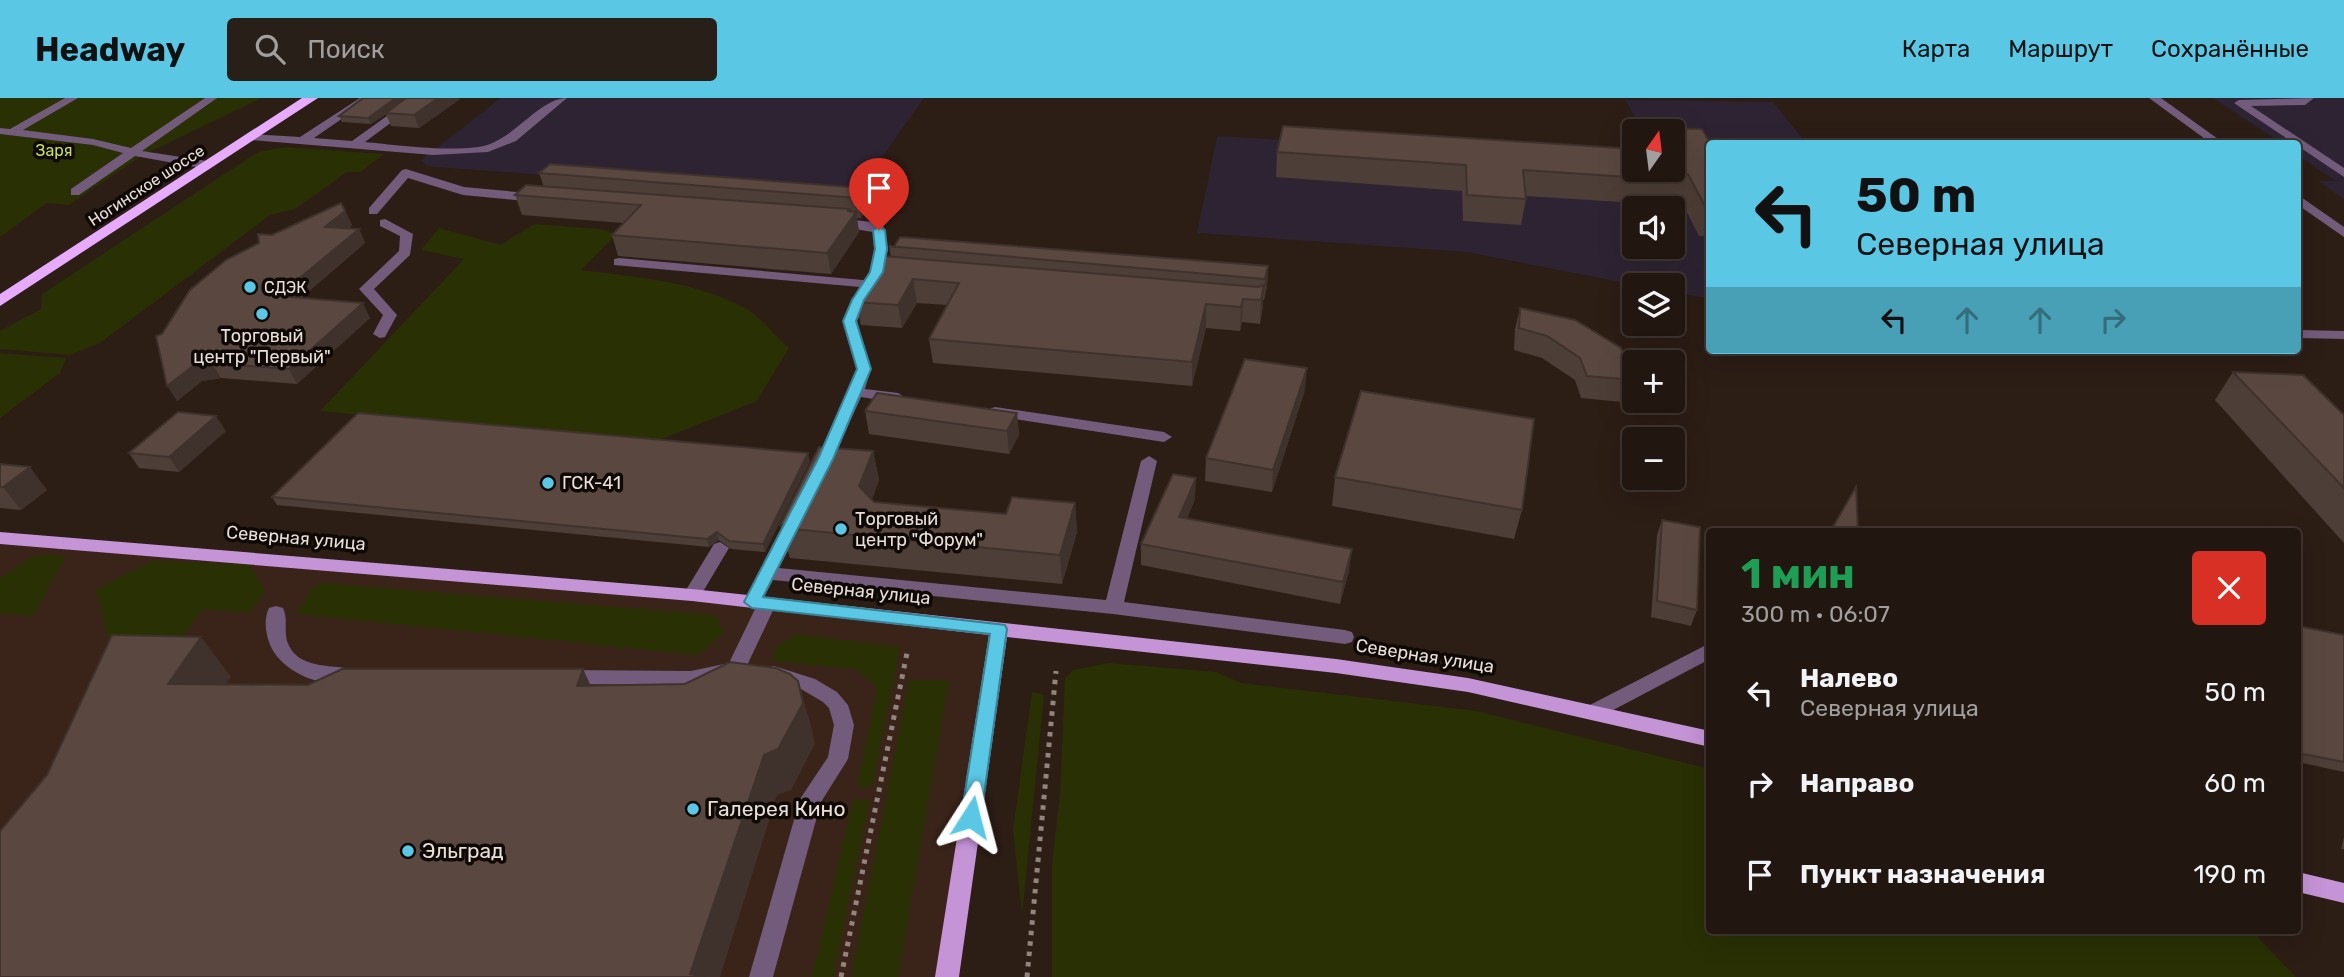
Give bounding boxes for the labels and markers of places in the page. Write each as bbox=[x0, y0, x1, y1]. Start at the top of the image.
pin bbox=[849, 158, 909, 230]
place label: СДЭК bbox=[264, 278, 306, 297]
marker: СДЭК bbox=[242, 279, 258, 295]
marker: Торговый центр "Первый" bbox=[254, 306, 270, 322]
place label: Торговый центр "Первый" bbox=[193, 325, 331, 368]
place label: ГСК-41 bbox=[562, 472, 621, 494]
marker: ГСК-41 bbox=[540, 475, 556, 491]
place label: Торговый центр "Форум" bbox=[855, 508, 983, 551]
marker: Торговый центр "Форум" bbox=[833, 521, 849, 537]
place label: Галерея Кино bbox=[707, 796, 845, 821]
marker: Галерея Кино bbox=[685, 801, 701, 817]
place label: Эльград bbox=[422, 838, 504, 863]
marker: Эльград bbox=[400, 843, 416, 859]

